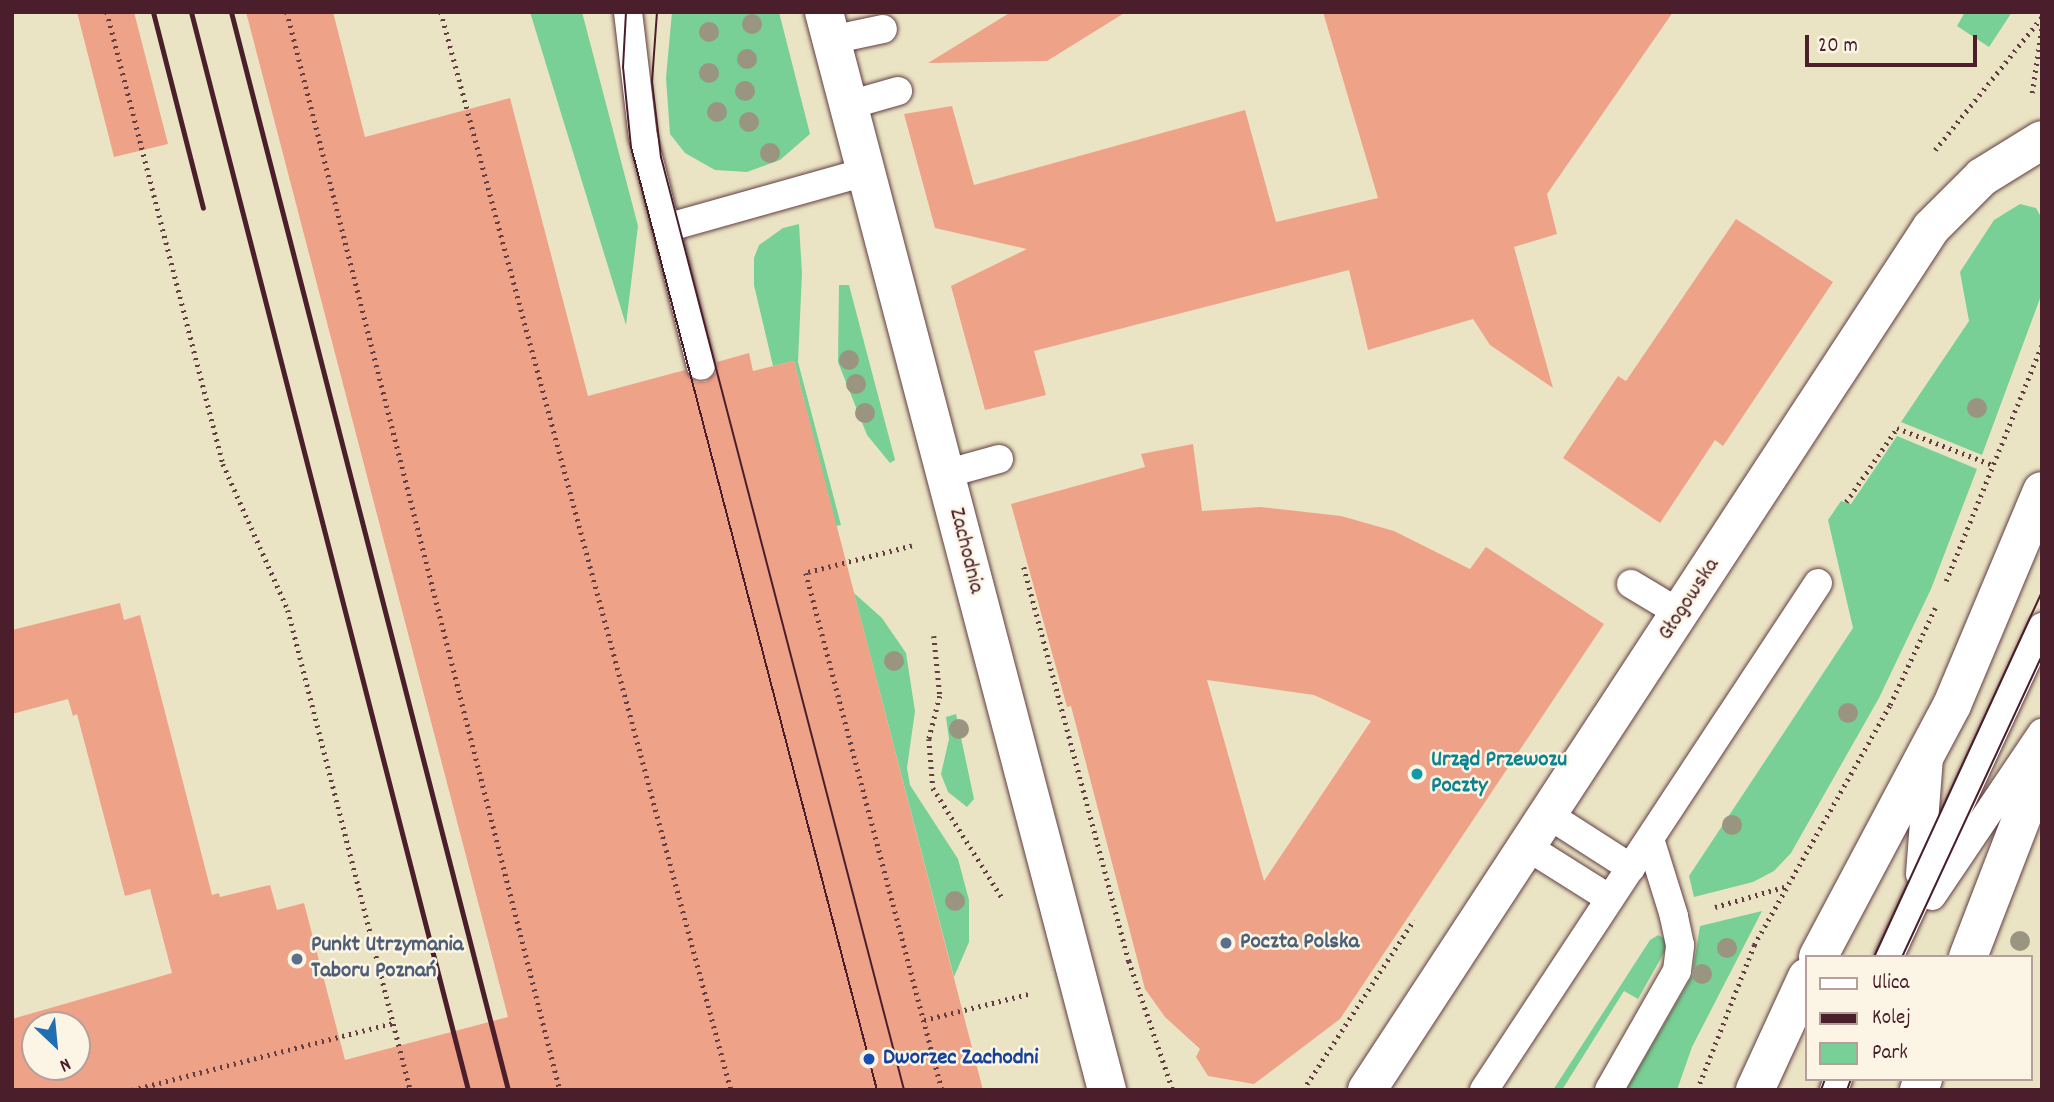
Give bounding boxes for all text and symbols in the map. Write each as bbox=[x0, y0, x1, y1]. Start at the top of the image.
scale bar bbox=[1809, 21, 1980, 65]
text: 20 m bbox=[1818, 32, 1858, 62]
street label: Zachodnia bbox=[941, 505, 989, 597]
street label: Głogowska bbox=[1653, 554, 1727, 646]
place label: Urząd Przewozu Poczty bbox=[1431, 747, 1567, 801]
marker: Urząd Przewozu Poczty bbox=[1409, 766, 1425, 782]
place label: Poczta Polska bbox=[1240, 929, 1359, 957]
place label: Punkt Utrzymania Taboru Poznań bbox=[311, 932, 464, 986]
marker: Poczta Polska bbox=[1218, 935, 1234, 951]
marker: Punkt Utrzymania Taboru Poznań bbox=[289, 951, 305, 967]
legend bbox=[1806, 955, 2033, 1081]
text: Ulica bbox=[1872, 969, 1909, 999]
text: Kolej bbox=[1872, 1004, 1911, 1034]
north arrow bbox=[21, 1011, 91, 1081]
text: Park bbox=[1872, 1039, 1908, 1069]
place label: Dworzec Zachodni bbox=[883, 1045, 1038, 1073]
text: N bbox=[54, 1049, 75, 1078]
marker: Dworzec Zachodni bbox=[861, 1051, 877, 1067]

